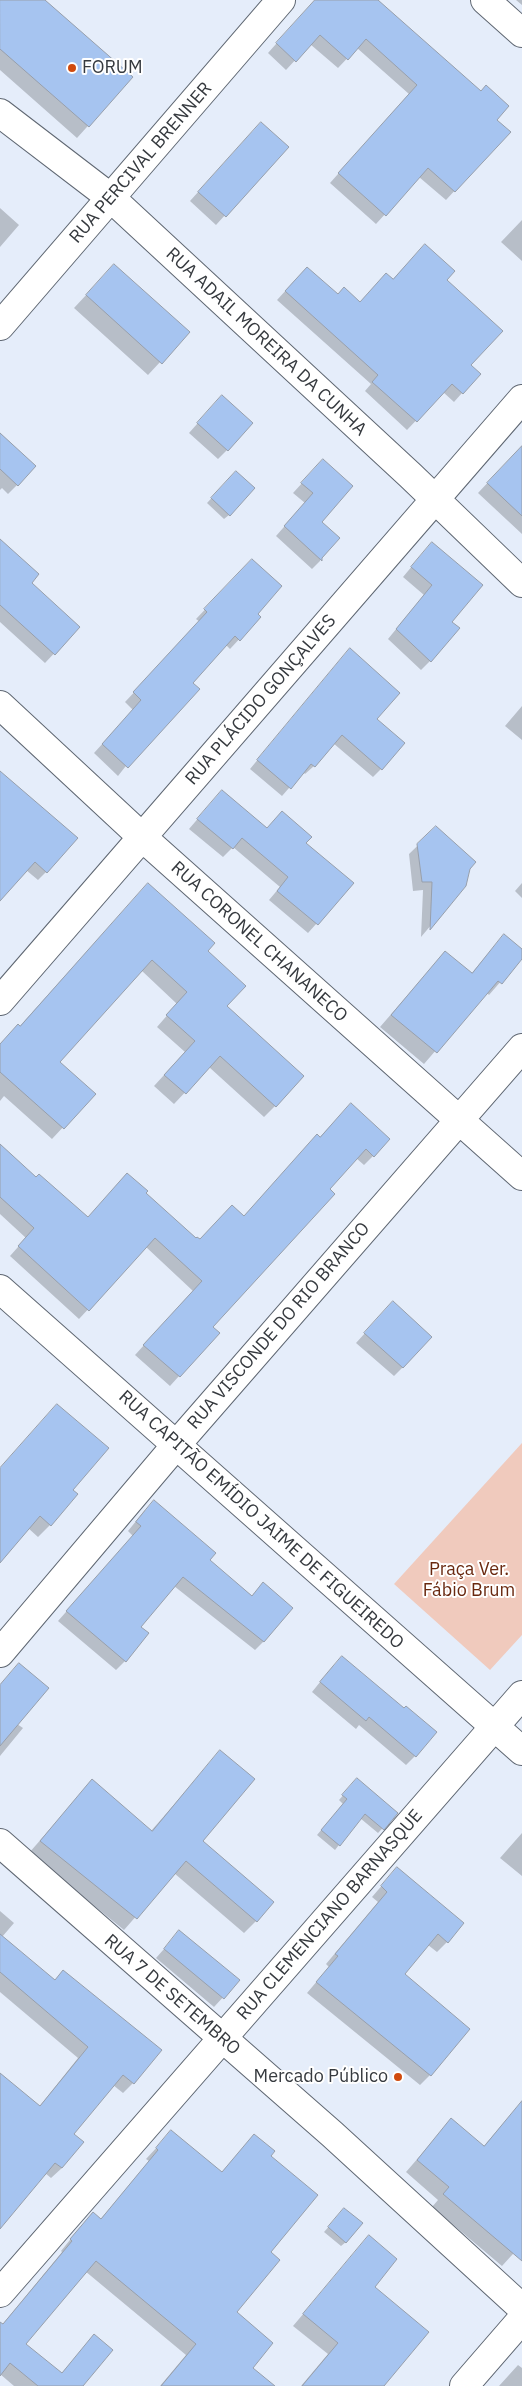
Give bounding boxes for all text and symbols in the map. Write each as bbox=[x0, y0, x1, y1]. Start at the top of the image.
place label: FORUM bbox=[82, 57, 143, 79]
marker: FORUM bbox=[66, 62, 78, 74]
street label: RUA PERCIVAL BRENNER bbox=[65, 78, 217, 248]
street label: RUA ADAIL MOREIRA DA CUNHA bbox=[161, 243, 371, 441]
street label: RUA PLÁCIDO GONÇALVES bbox=[181, 610, 341, 790]
street label: RUA CORONEL CHANANECO bbox=[166, 857, 352, 1027]
street label: RUA VISCONDE DO RIO BRANCO bbox=[183, 1218, 375, 1434]
street label: RUA CAPITÃO EMÍDIO JAIME DE FIGUEIREDO bbox=[114, 1386, 408, 1654]
park label: Praça Ver. Fábio Brum bbox=[423, 1559, 515, 1602]
street label: RUA CLEMENCIANO BARNASQUE bbox=[233, 1805, 427, 2025]
street label: RUA 7 DE SETEMBRO bbox=[100, 1930, 244, 2060]
place label: Mercado Público bbox=[254, 2066, 388, 2088]
marker: Mercado Público bbox=[392, 2071, 404, 2083]

